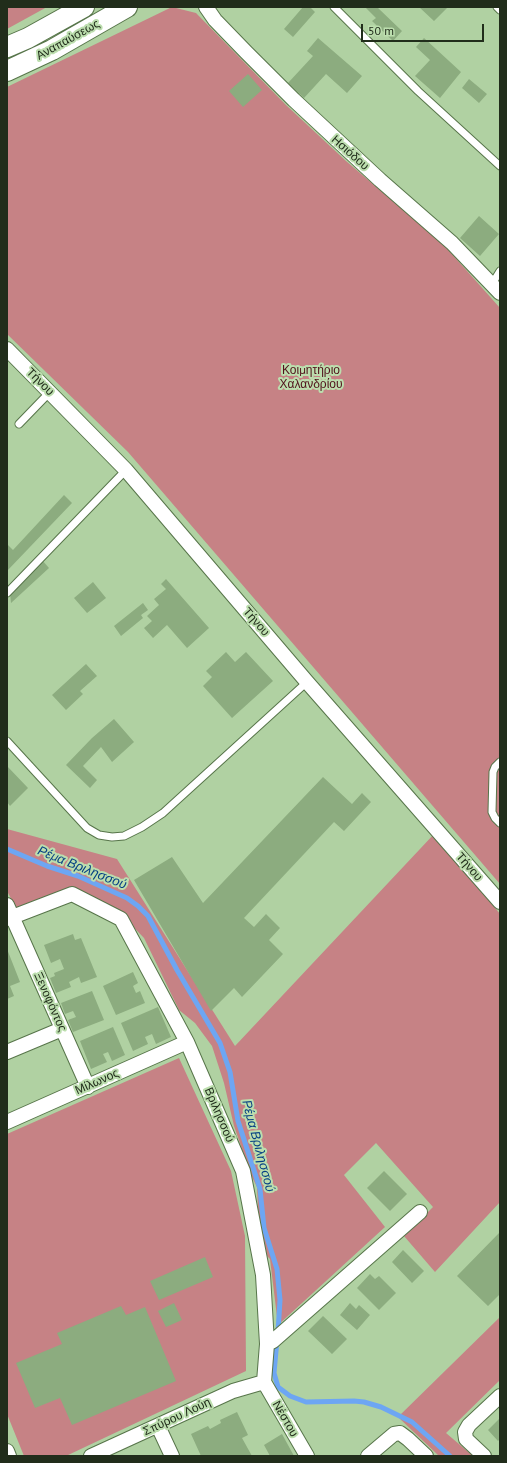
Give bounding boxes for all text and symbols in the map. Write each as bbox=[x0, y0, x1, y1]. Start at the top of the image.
scale bar bbox=[363, 16, 486, 42]
street label: Αναπαύσεως bbox=[34, 17, 102, 63]
text: 50 m bbox=[368, 23, 394, 38]
street label: Ησιόδου bbox=[328, 132, 372, 174]
park label: Κοιμητήριο Χαλανδρίου bbox=[279, 364, 343, 392]
street label: Τήνου bbox=[23, 365, 57, 399]
street label: Τήνου bbox=[240, 605, 272, 639]
water label: Ρέμα Βριλησσού bbox=[35, 843, 129, 893]
street label: Τήνου bbox=[453, 850, 485, 884]
street label: Ξενοφόντος bbox=[31, 970, 69, 1034]
street label: Μίλωνος bbox=[73, 1066, 121, 1098]
street label: Βριλησσού bbox=[201, 1085, 237, 1145]
water label: Ρέμα Βριλησσού bbox=[238, 1098, 278, 1194]
street label: Σπύρου Λούη bbox=[141, 1395, 213, 1439]
street label: Νέστου bbox=[269, 1398, 301, 1440]

